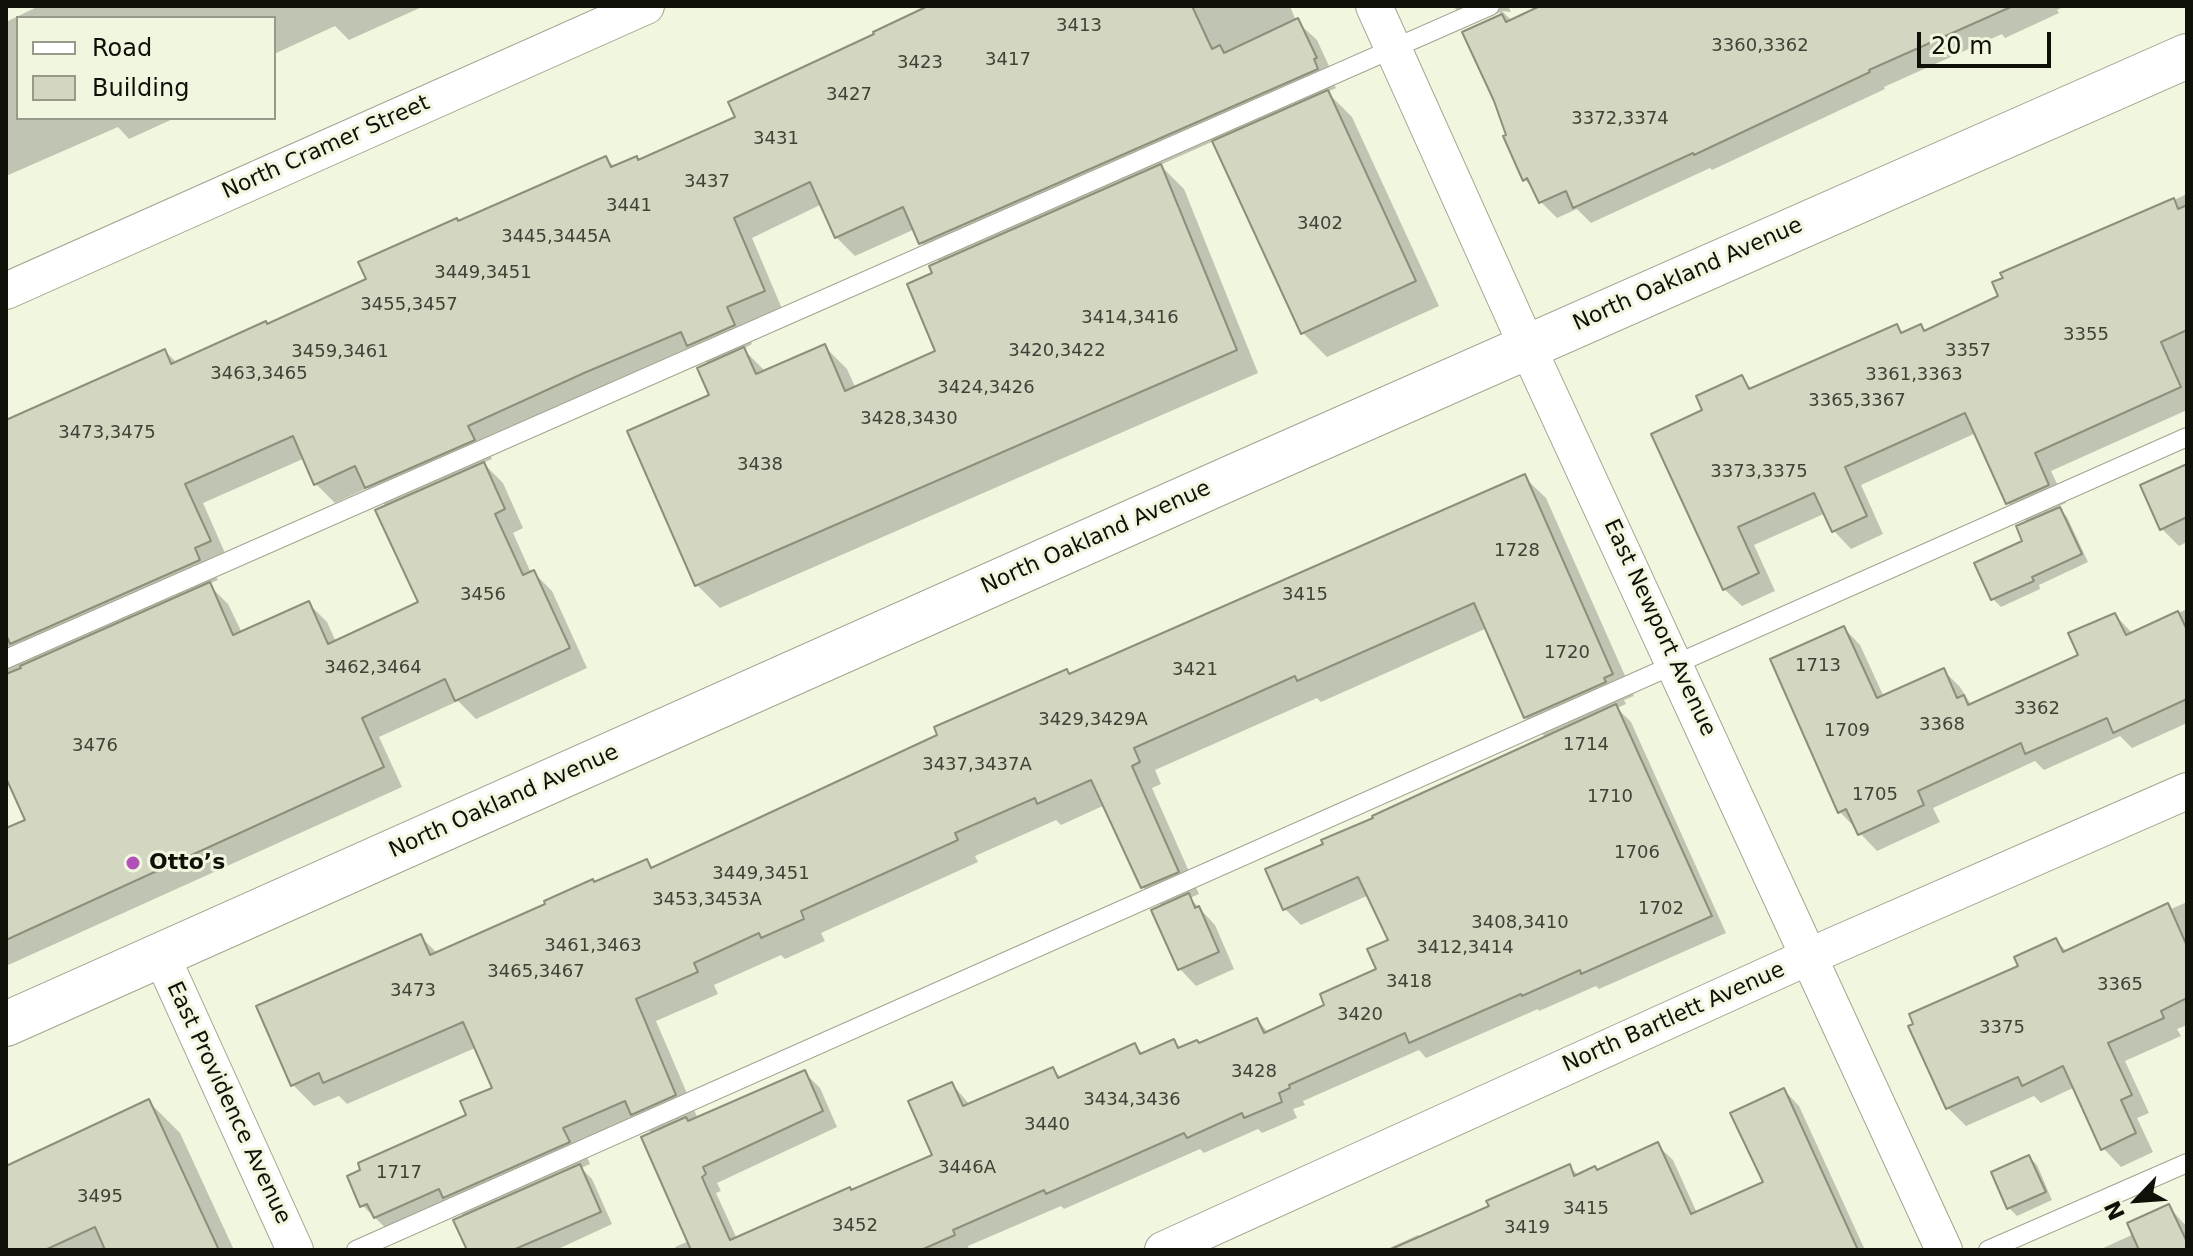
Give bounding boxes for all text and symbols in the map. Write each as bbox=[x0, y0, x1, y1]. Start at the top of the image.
house number: 3413 bbox=[1056, 15, 1102, 37]
legend bbox=[16, 16, 276, 120]
scale bar bbox=[1921, 16, 2055, 66]
text: 20 m bbox=[1931, 32, 1993, 60]
text: Road bbox=[92, 34, 152, 62]
house number: 3360,3362 bbox=[1711, 35, 1809, 57]
house number: 3417 bbox=[985, 49, 1031, 71]
house number: 3423 bbox=[897, 52, 943, 74]
text: Building bbox=[92, 74, 189, 102]
house number: 3427 bbox=[826, 84, 872, 106]
street label: North Cramer Street bbox=[218, 90, 434, 206]
house number: 3372,3374 bbox=[1571, 108, 1669, 130]
house number: 3431 bbox=[753, 128, 799, 150]
house number: 3437 bbox=[684, 171, 730, 193]
house number: 3441 bbox=[606, 195, 652, 217]
street label: North Oakland Avenue bbox=[1569, 212, 1807, 338]
house number: 3402 bbox=[1297, 213, 1343, 235]
house number: 3445,3445A bbox=[501, 226, 611, 248]
house number: 3449,3451 bbox=[434, 262, 532, 284]
house number: 3455,3457 bbox=[360, 294, 458, 316]
house number: 3414,3416 bbox=[1081, 307, 1179, 329]
house number: 3355 bbox=[2063, 324, 2109, 346]
house number: 3420,3422 bbox=[1008, 340, 1106, 362]
house number: 3357 bbox=[1945, 340, 1991, 362]
house number: 3459,3461 bbox=[291, 341, 389, 363]
house number: 3463,3465 bbox=[210, 363, 308, 385]
house number: 3361,3363 bbox=[1865, 364, 1963, 386]
house number: 3424,3426 bbox=[937, 377, 1035, 399]
house number: 3365,3367 bbox=[1808, 390, 1906, 412]
house number: 3428,3430 bbox=[860, 408, 958, 430]
house number: 3473,3475 bbox=[58, 422, 156, 444]
house number: 3438 bbox=[737, 454, 783, 476]
house number: 3373,3375 bbox=[1710, 461, 1808, 483]
street label: North Oakland Avenue bbox=[977, 475, 1215, 601]
street label: East Newport Avenue bbox=[1597, 515, 1721, 741]
house number: 1728 bbox=[1494, 540, 1540, 562]
house number: 3456 bbox=[460, 584, 506, 606]
house number: 3415 bbox=[1282, 584, 1328, 606]
house number: 1720 bbox=[1544, 642, 1590, 664]
house number: 1713 bbox=[1795, 655, 1841, 677]
house number: 3462,3464 bbox=[324, 657, 422, 679]
house number: 3421 bbox=[1172, 659, 1218, 681]
house number: 3362 bbox=[2014, 698, 2060, 720]
house number: 3429,3429A bbox=[1038, 709, 1148, 731]
house number: 3368 bbox=[1919, 714, 1965, 736]
house number: 1709 bbox=[1824, 720, 1870, 742]
house number: 1714 bbox=[1563, 734, 1609, 756]
house number: 3476 bbox=[72, 735, 118, 757]
street label: North Oakland Avenue bbox=[385, 739, 623, 865]
house number: 3437,3437A bbox=[922, 754, 1032, 776]
house number: 1705 bbox=[1852, 784, 1898, 806]
house number: 1710 bbox=[1587, 786, 1633, 808]
house number: 1706 bbox=[1614, 842, 1660, 864]
place label: Otto’s bbox=[149, 850, 225, 876]
marker: Otto’s bbox=[124, 854, 142, 872]
house number: 3449,3451 bbox=[712, 863, 810, 885]
house number: 3453,3453A bbox=[652, 889, 762, 911]
house number: 1702 bbox=[1638, 898, 1684, 920]
house number: 3408,3410 bbox=[1471, 912, 1569, 934]
house number: 3461,3463 bbox=[544, 935, 642, 957]
house number: 3412,3414 bbox=[1416, 937, 1514, 959]
street label: North Bartlett Avenue bbox=[1559, 957, 1789, 1079]
house number: 3465,3467 bbox=[487, 961, 585, 983]
house number: 3418 bbox=[1386, 971, 1432, 993]
house number: 3365 bbox=[2097, 974, 2143, 996]
street label: East Providence Avenue bbox=[160, 978, 296, 1228]
house number: 3473 bbox=[390, 980, 436, 1002]
house number: 3420 bbox=[1337, 1004, 1383, 1026]
house number: 3375 bbox=[1979, 1017, 2025, 1039]
house number: 3428 bbox=[1231, 1061, 1277, 1083]
house number: 3434,3436 bbox=[1083, 1089, 1181, 1111]
house number: 3440 bbox=[1024, 1114, 1070, 1136]
house number: 3446A bbox=[938, 1157, 996, 1179]
north arrow bbox=[2097, 1160, 2177, 1240]
house number: 1717 bbox=[376, 1162, 422, 1184]
house number: 3495 bbox=[77, 1186, 123, 1208]
text: N bbox=[2100, 1197, 2130, 1224]
house number: 3415 bbox=[1563, 1198, 1609, 1220]
house number: 3452 bbox=[832, 1215, 878, 1237]
house number: 3419 bbox=[1504, 1217, 1550, 1239]

